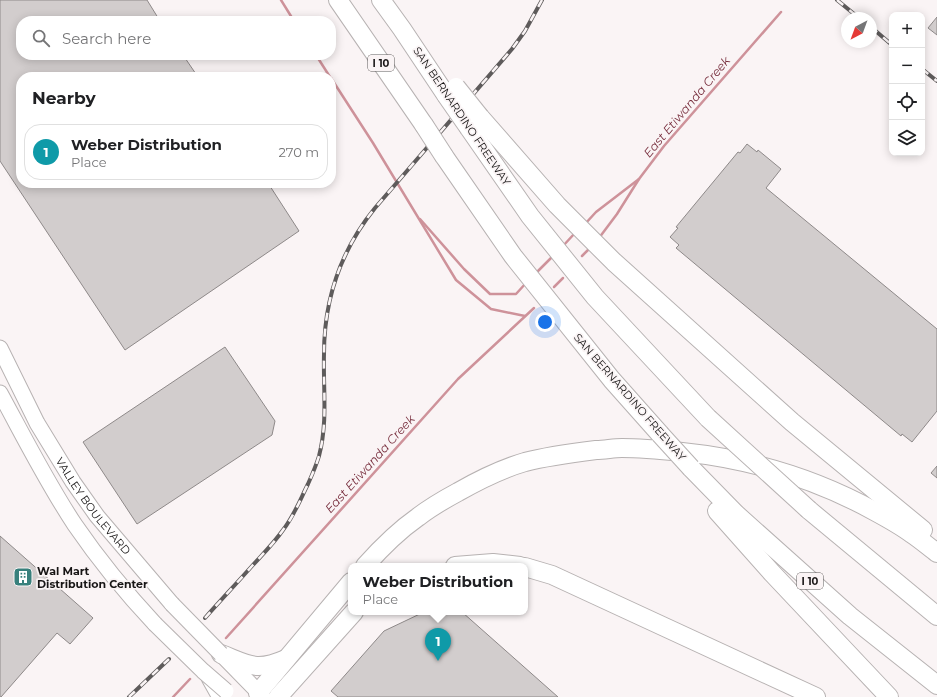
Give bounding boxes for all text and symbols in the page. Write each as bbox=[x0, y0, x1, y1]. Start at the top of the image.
north arrow bbox=[841, 12, 877, 48]
map controls bbox=[889, 12, 925, 156]
button: + bbox=[889, 12, 925, 48]
search box bbox=[16, 16, 336, 60]
icon: search bbox=[30, 27, 52, 49]
text: Search here bbox=[62, 29, 151, 48]
street label: SAN BERNARDINO FREEWAY bbox=[410, 44, 514, 188]
button: − bbox=[889, 48, 925, 84]
water label: East Etiwanda Creek bbox=[640, 53, 734, 160]
road number: I 10 bbox=[368, 55, 394, 71]
button: locate bbox=[889, 84, 925, 120]
text: Nearby bbox=[32, 88, 96, 108]
button: layers bbox=[889, 120, 925, 156]
text: Weber Distribution bbox=[71, 135, 222, 154]
text: 1 bbox=[43, 144, 49, 160]
text: 270 m bbox=[278, 144, 319, 160]
text: Place bbox=[71, 154, 107, 170]
your location bbox=[535, 312, 555, 332]
street label: SAN BERNARDINO FREEWAY bbox=[571, 331, 689, 463]
water label: East Etiwanda Creek bbox=[322, 411, 418, 516]
street label: VALLEY BOULEVARD bbox=[53, 455, 134, 557]
popup bbox=[348, 563, 528, 615]
place label: Wal Mart Distribution Center bbox=[37, 564, 148, 591]
building icon: Wal Mart Distribution Center bbox=[12, 566, 34, 588]
text: Weber Distribution bbox=[363, 572, 513, 591]
road number: I 10 bbox=[797, 573, 823, 589]
text: Place bbox=[363, 591, 398, 607]
pin: 1 bbox=[425, 628, 451, 661]

